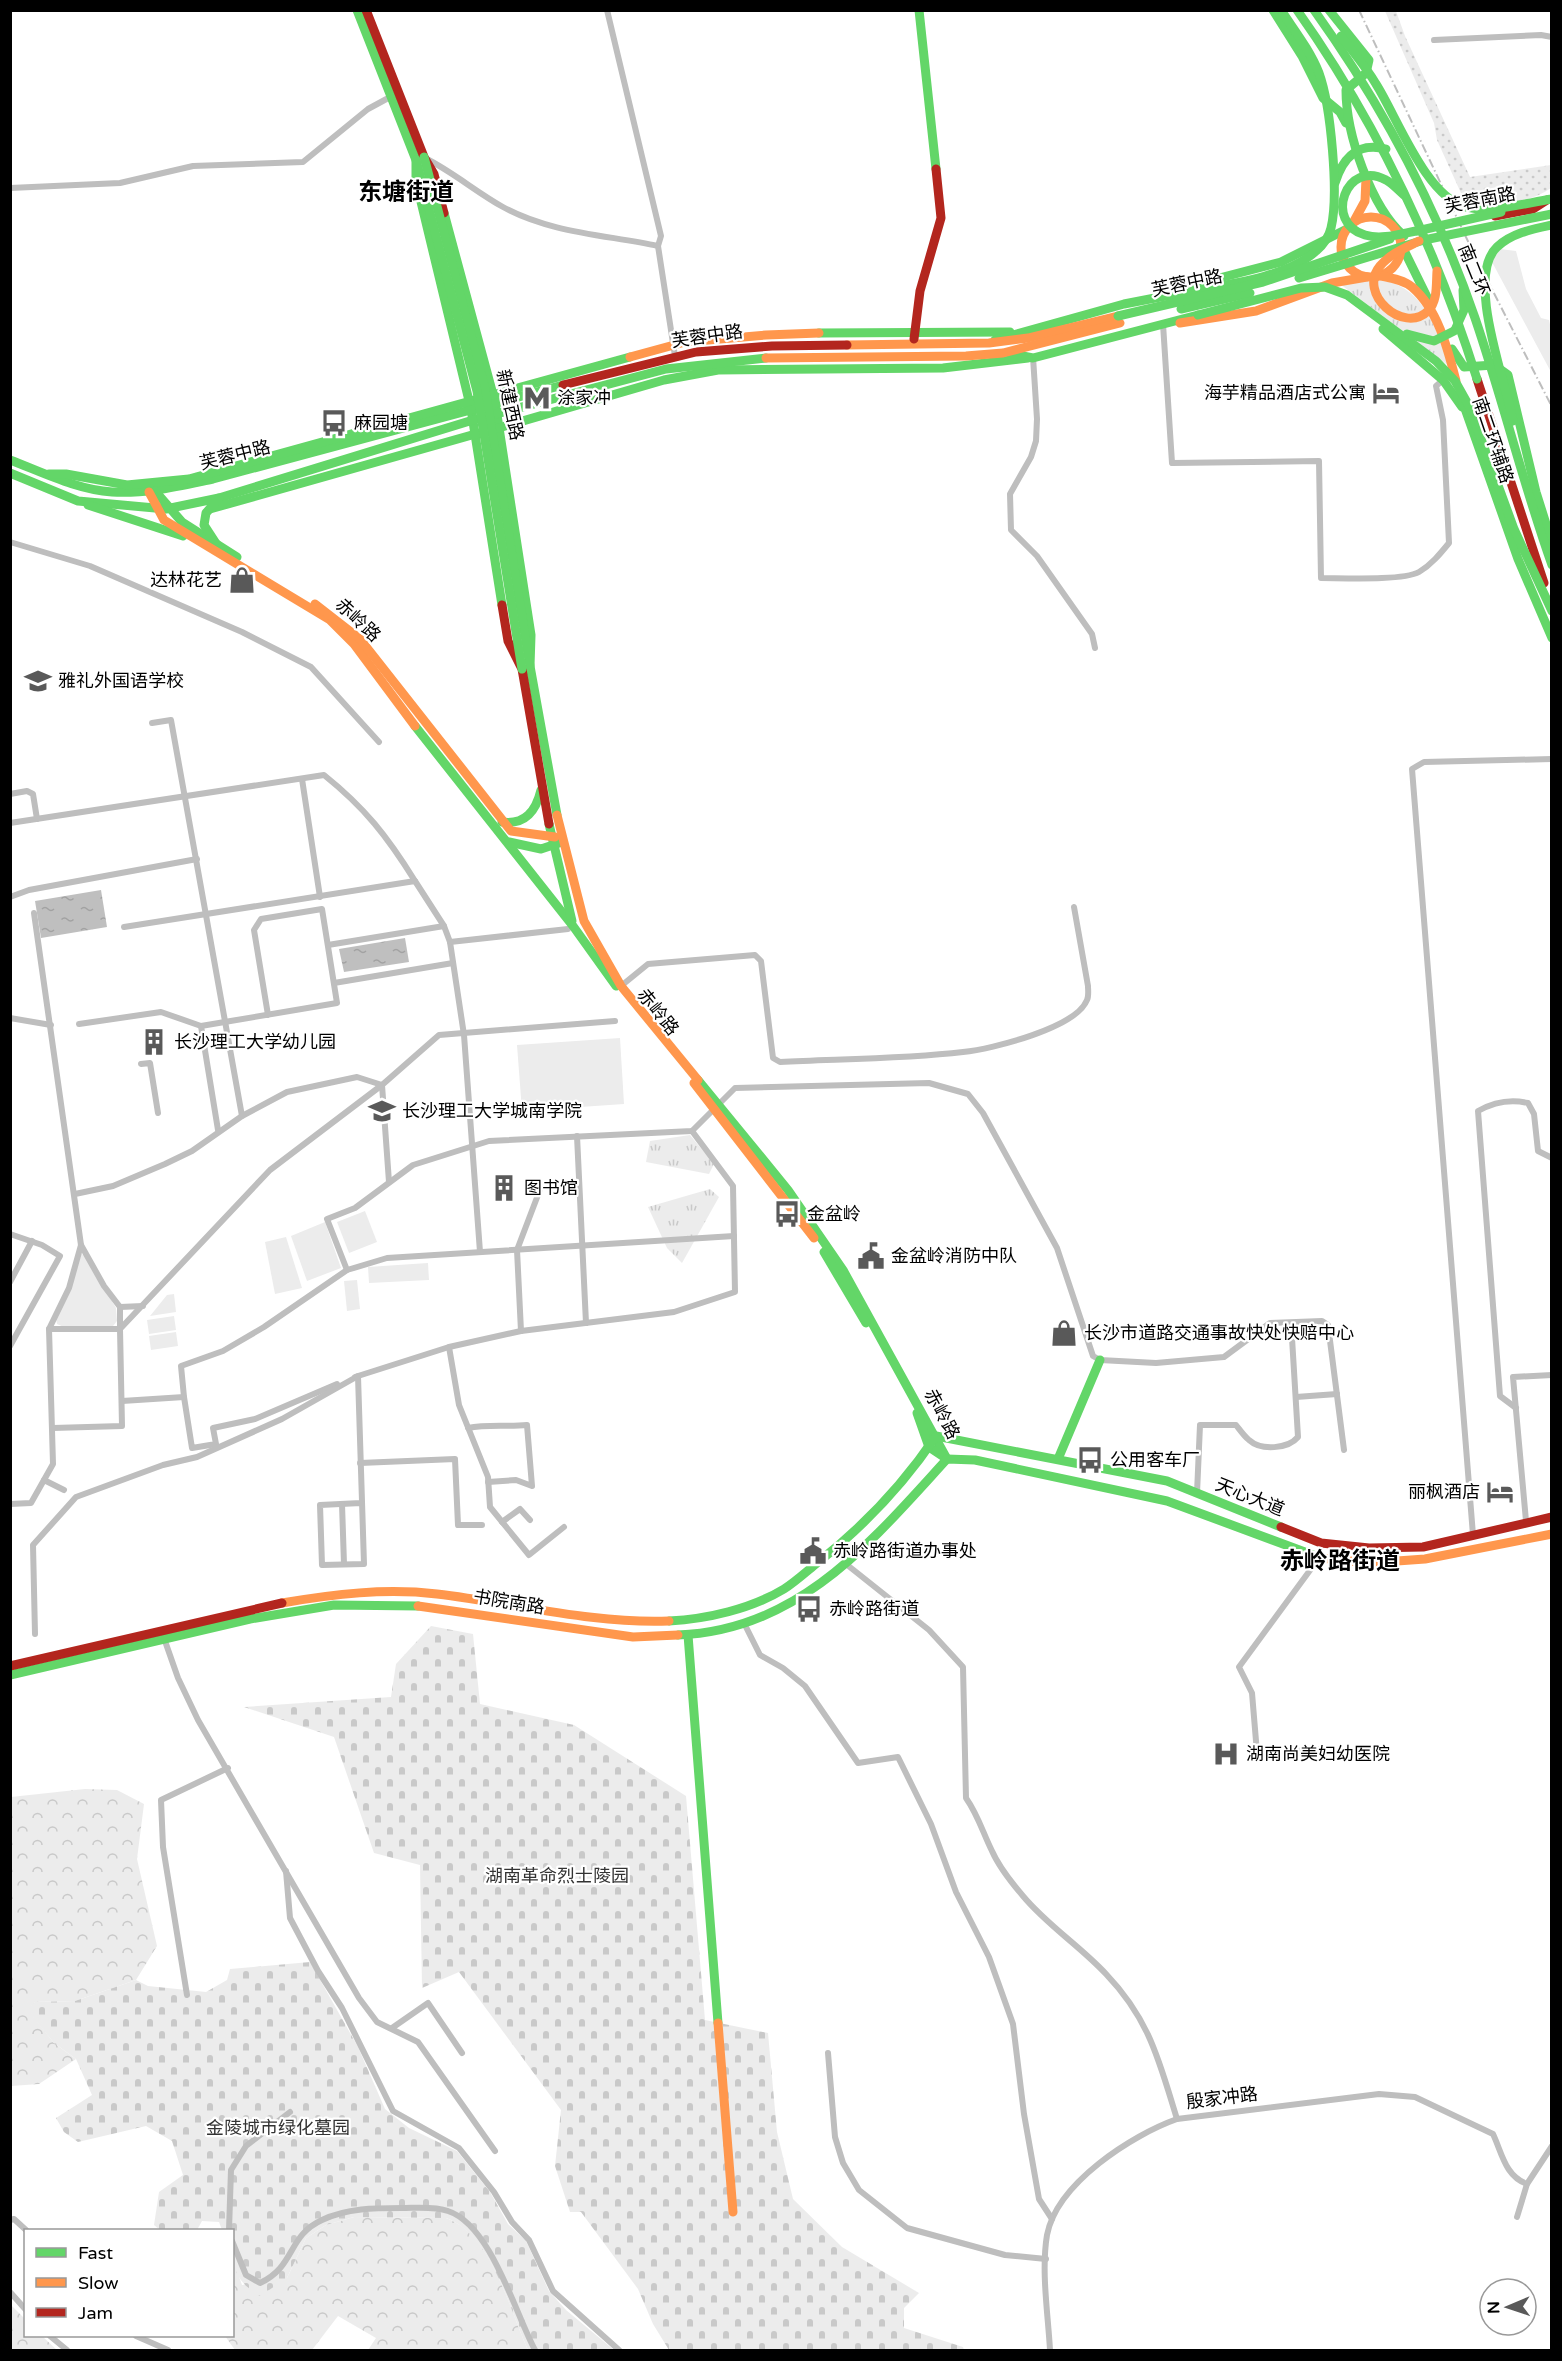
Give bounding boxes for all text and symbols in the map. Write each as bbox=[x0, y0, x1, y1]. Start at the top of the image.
district label: 东塘街道 bbox=[358, 178, 454, 207]
street label: 芙蓉南路 bbox=[1443, 182, 1517, 218]
street label: 南二环 bbox=[1454, 241, 1494, 299]
street label: 芙蓉中路 bbox=[1149, 265, 1225, 301]
street label: 芙蓉中路 bbox=[670, 320, 744, 352]
street label: 新建西路 bbox=[492, 367, 528, 443]
hotel icon: 海芋精品酒店式公寓 bbox=[1371, 378, 1401, 408]
place label: 海芋精品酒店式公寓 bbox=[1204, 382, 1366, 404]
metro station icon: 涂家冲 bbox=[522, 383, 552, 413]
place label: 涂家冲 bbox=[557, 387, 611, 409]
street label: 南二环辅路 bbox=[1468, 394, 1518, 486]
bus stop icon: 麻园塘 bbox=[319, 408, 349, 438]
place label: 麻园塘 bbox=[354, 412, 408, 434]
street label: 芙蓉中路 bbox=[197, 436, 273, 474]
shop icon: 达林花艺 bbox=[227, 565, 257, 595]
place label: 达林花艺 bbox=[150, 569, 222, 591]
street label: 赤岭路 bbox=[331, 594, 385, 646]
school or university icon: 雅礼外国语学校 bbox=[23, 666, 53, 696]
place label: 雅礼外国语学校 bbox=[58, 670, 184, 692]
street label: 赤岭路 bbox=[632, 984, 684, 1040]
building icon: 长沙理工大学幼儿园 bbox=[139, 1027, 169, 1057]
place label: 长沙理工大学幼儿园 bbox=[174, 1031, 336, 1053]
school or university icon: 长沙理工大学城南学院 bbox=[367, 1096, 397, 1126]
place label: 长沙理工大学城南学院 bbox=[402, 1100, 582, 1122]
building icon: 图书馆 bbox=[489, 1173, 519, 1203]
place label: 图书馆 bbox=[524, 1177, 578, 1199]
bus stop icon: 金盆岭 bbox=[772, 1199, 802, 1229]
place label: 金盆岭 bbox=[807, 1203, 861, 1225]
public building icon: 金盆岭消防中队 bbox=[856, 1241, 886, 1271]
place label: 金盆岭消防中队 bbox=[891, 1245, 1017, 1267]
shop icon: 长沙市道路交通事故快处快赔中心 bbox=[1049, 1318, 1079, 1348]
place label: 长沙市道路交通事故快处快赔中心 bbox=[1084, 1322, 1354, 1344]
street label: 赤岭路 bbox=[920, 1385, 964, 1443]
bus stop icon: 公用客车厂 bbox=[1075, 1445, 1105, 1475]
place label: 公用客车厂 bbox=[1110, 1449, 1200, 1471]
street label: 天心大道 bbox=[1213, 1473, 1287, 1521]
hotel icon: 丽枫酒店 bbox=[1485, 1477, 1515, 1507]
place label: 丽枫酒店 bbox=[1408, 1481, 1480, 1503]
public building icon: 赤岭路街道办事处 bbox=[798, 1536, 828, 1566]
place label: 赤岭路街道办事处 bbox=[833, 1540, 977, 1562]
district label: 赤岭路街道 bbox=[1280, 1547, 1400, 1576]
street label: 书院南路 bbox=[472, 1586, 546, 1618]
bus stop icon: 赤岭路街道 bbox=[794, 1594, 824, 1624]
place label: 赤岭路街道 bbox=[829, 1598, 919, 1620]
hospital icon: 湖南尚美妇幼医院 bbox=[1211, 1739, 1241, 1769]
place label: 湖南尚美妇幼医院 bbox=[1246, 1743, 1390, 1765]
park label: 湖南革命烈士陵园 bbox=[485, 1865, 629, 1887]
street label: 殷家冲路 bbox=[1185, 2083, 1259, 2113]
park label: 金陵城市绿化墓园 bbox=[206, 2117, 350, 2139]
legend bbox=[24, 2229, 234, 2337]
text: Fast bbox=[78, 2242, 113, 2264]
text: Slow bbox=[78, 2272, 119, 2294]
north arrow bbox=[1478, 2277, 1538, 2337]
text: N bbox=[1484, 2301, 1504, 2314]
text: Jam bbox=[78, 2302, 113, 2324]

